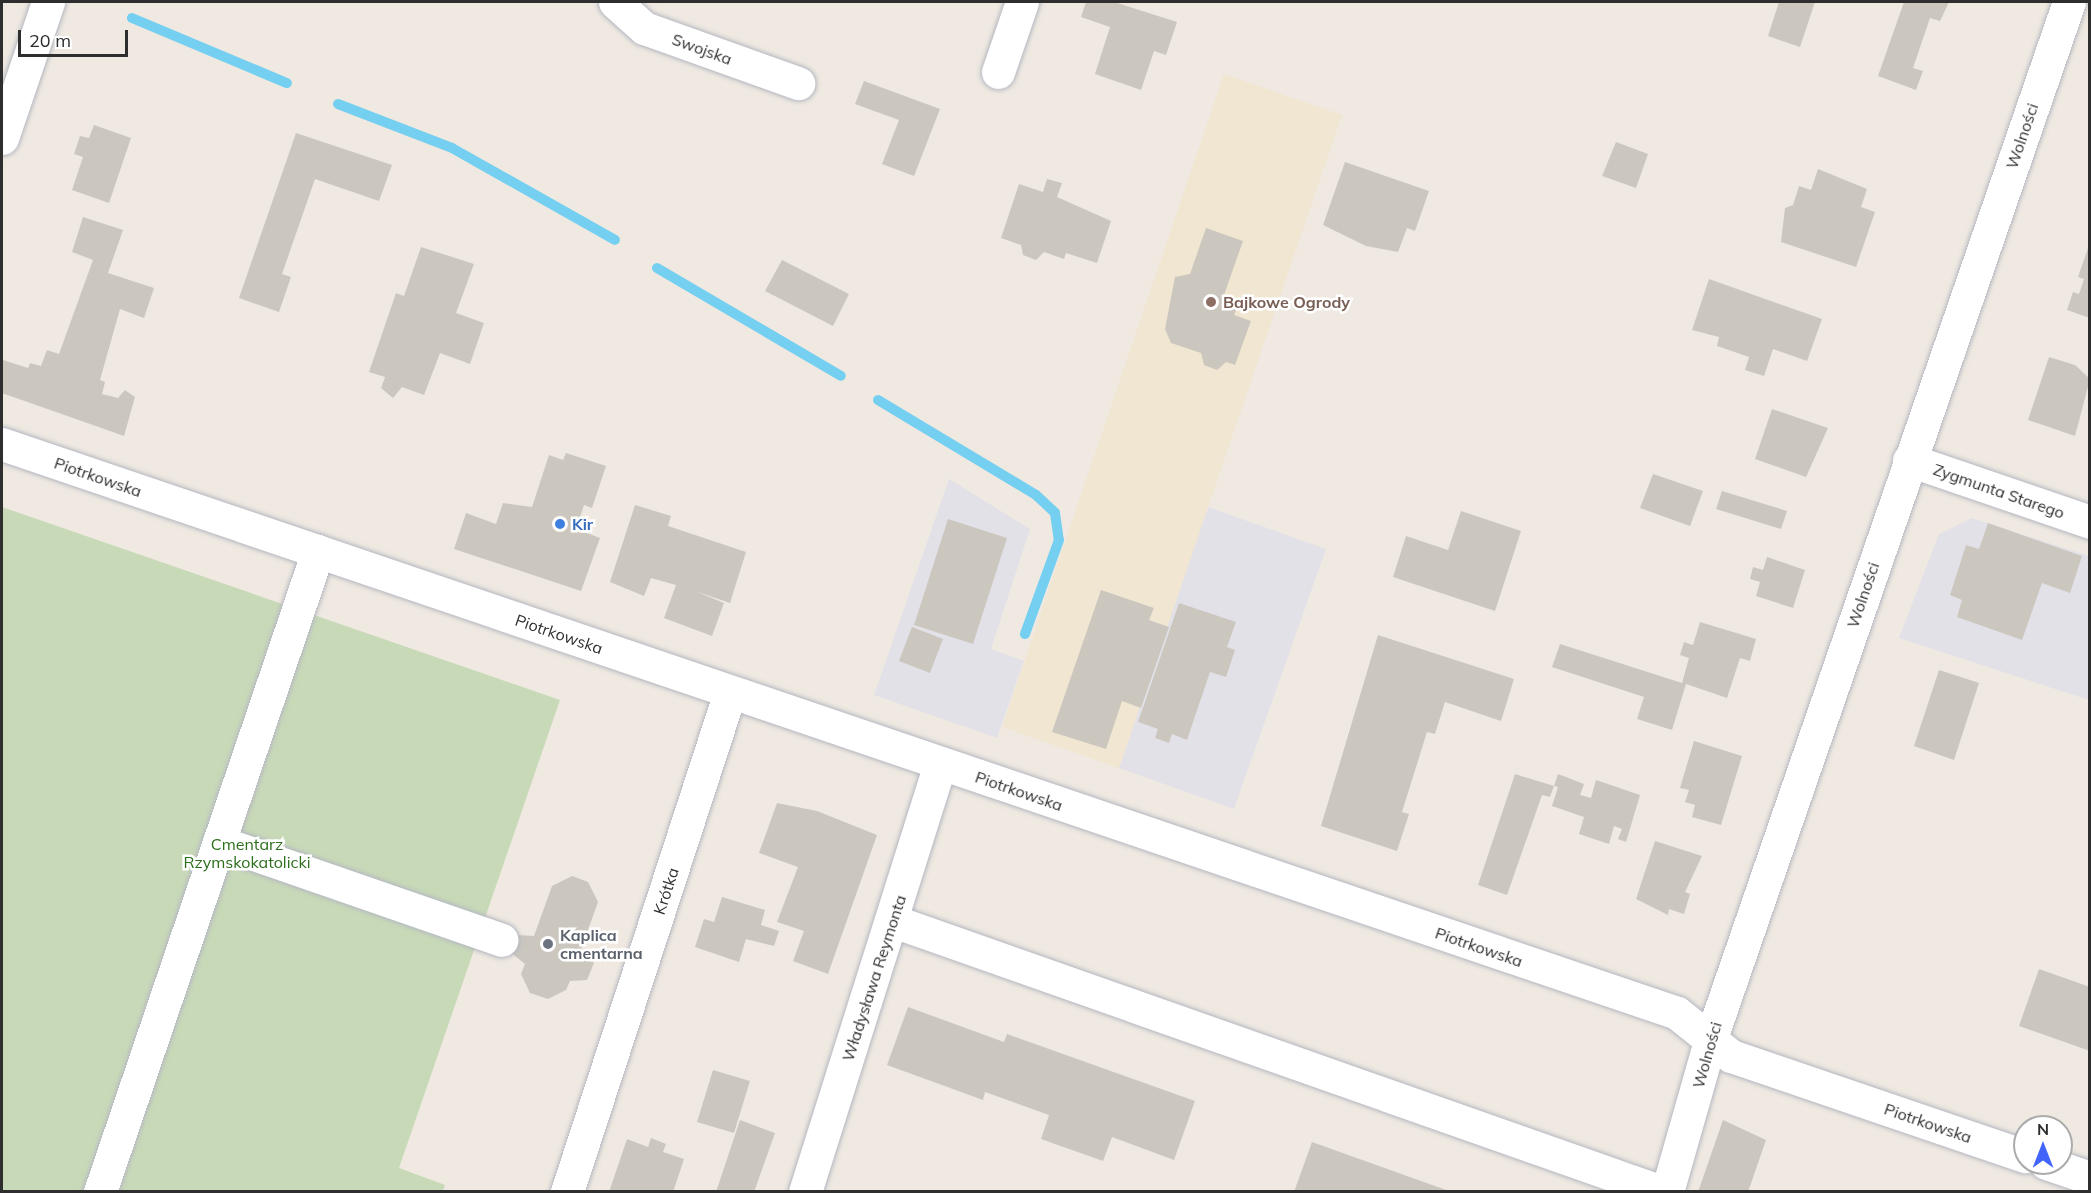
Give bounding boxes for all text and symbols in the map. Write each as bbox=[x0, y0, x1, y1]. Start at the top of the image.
scale bar bbox=[21, 18, 130, 56]
text: 20 m bbox=[29, 29, 71, 52]
street label: Swojska bbox=[669, 29, 735, 69]
street label: Wolności bbox=[2002, 101, 2042, 171]
place label: Bajkowe Ogrody bbox=[1223, 292, 1350, 312]
marker: Bajkowe Ogrody bbox=[1204, 295, 1218, 309]
street label: Piotrkowska bbox=[52, 453, 144, 501]
street label: Zygmunta Starego bbox=[1931, 460, 2067, 522]
place label: Kir bbox=[572, 514, 593, 534]
marker: Kir bbox=[553, 517, 567, 531]
street label: Wolności bbox=[1843, 560, 1883, 630]
street label: Piotrkowska bbox=[513, 610, 605, 658]
street label: Piotrkowska bbox=[973, 767, 1065, 815]
park label: Cmentarz Rzymskokatolicki bbox=[184, 834, 310, 872]
street label: Krótka bbox=[649, 865, 683, 917]
street label: Władysława Reymonta bbox=[838, 892, 910, 1064]
street label: Piotrkowska bbox=[1433, 923, 1525, 971]
place label: Kaplica cmentarna bbox=[560, 925, 643, 963]
marker: Kaplica cmentarna bbox=[541, 937, 555, 951]
street label: Wolności bbox=[1688, 1020, 1726, 1090]
street label: Piotrkowska bbox=[1882, 1099, 1974, 1147]
north arrow bbox=[2013, 1115, 2073, 1175]
text: N bbox=[2037, 1119, 2049, 1139]

